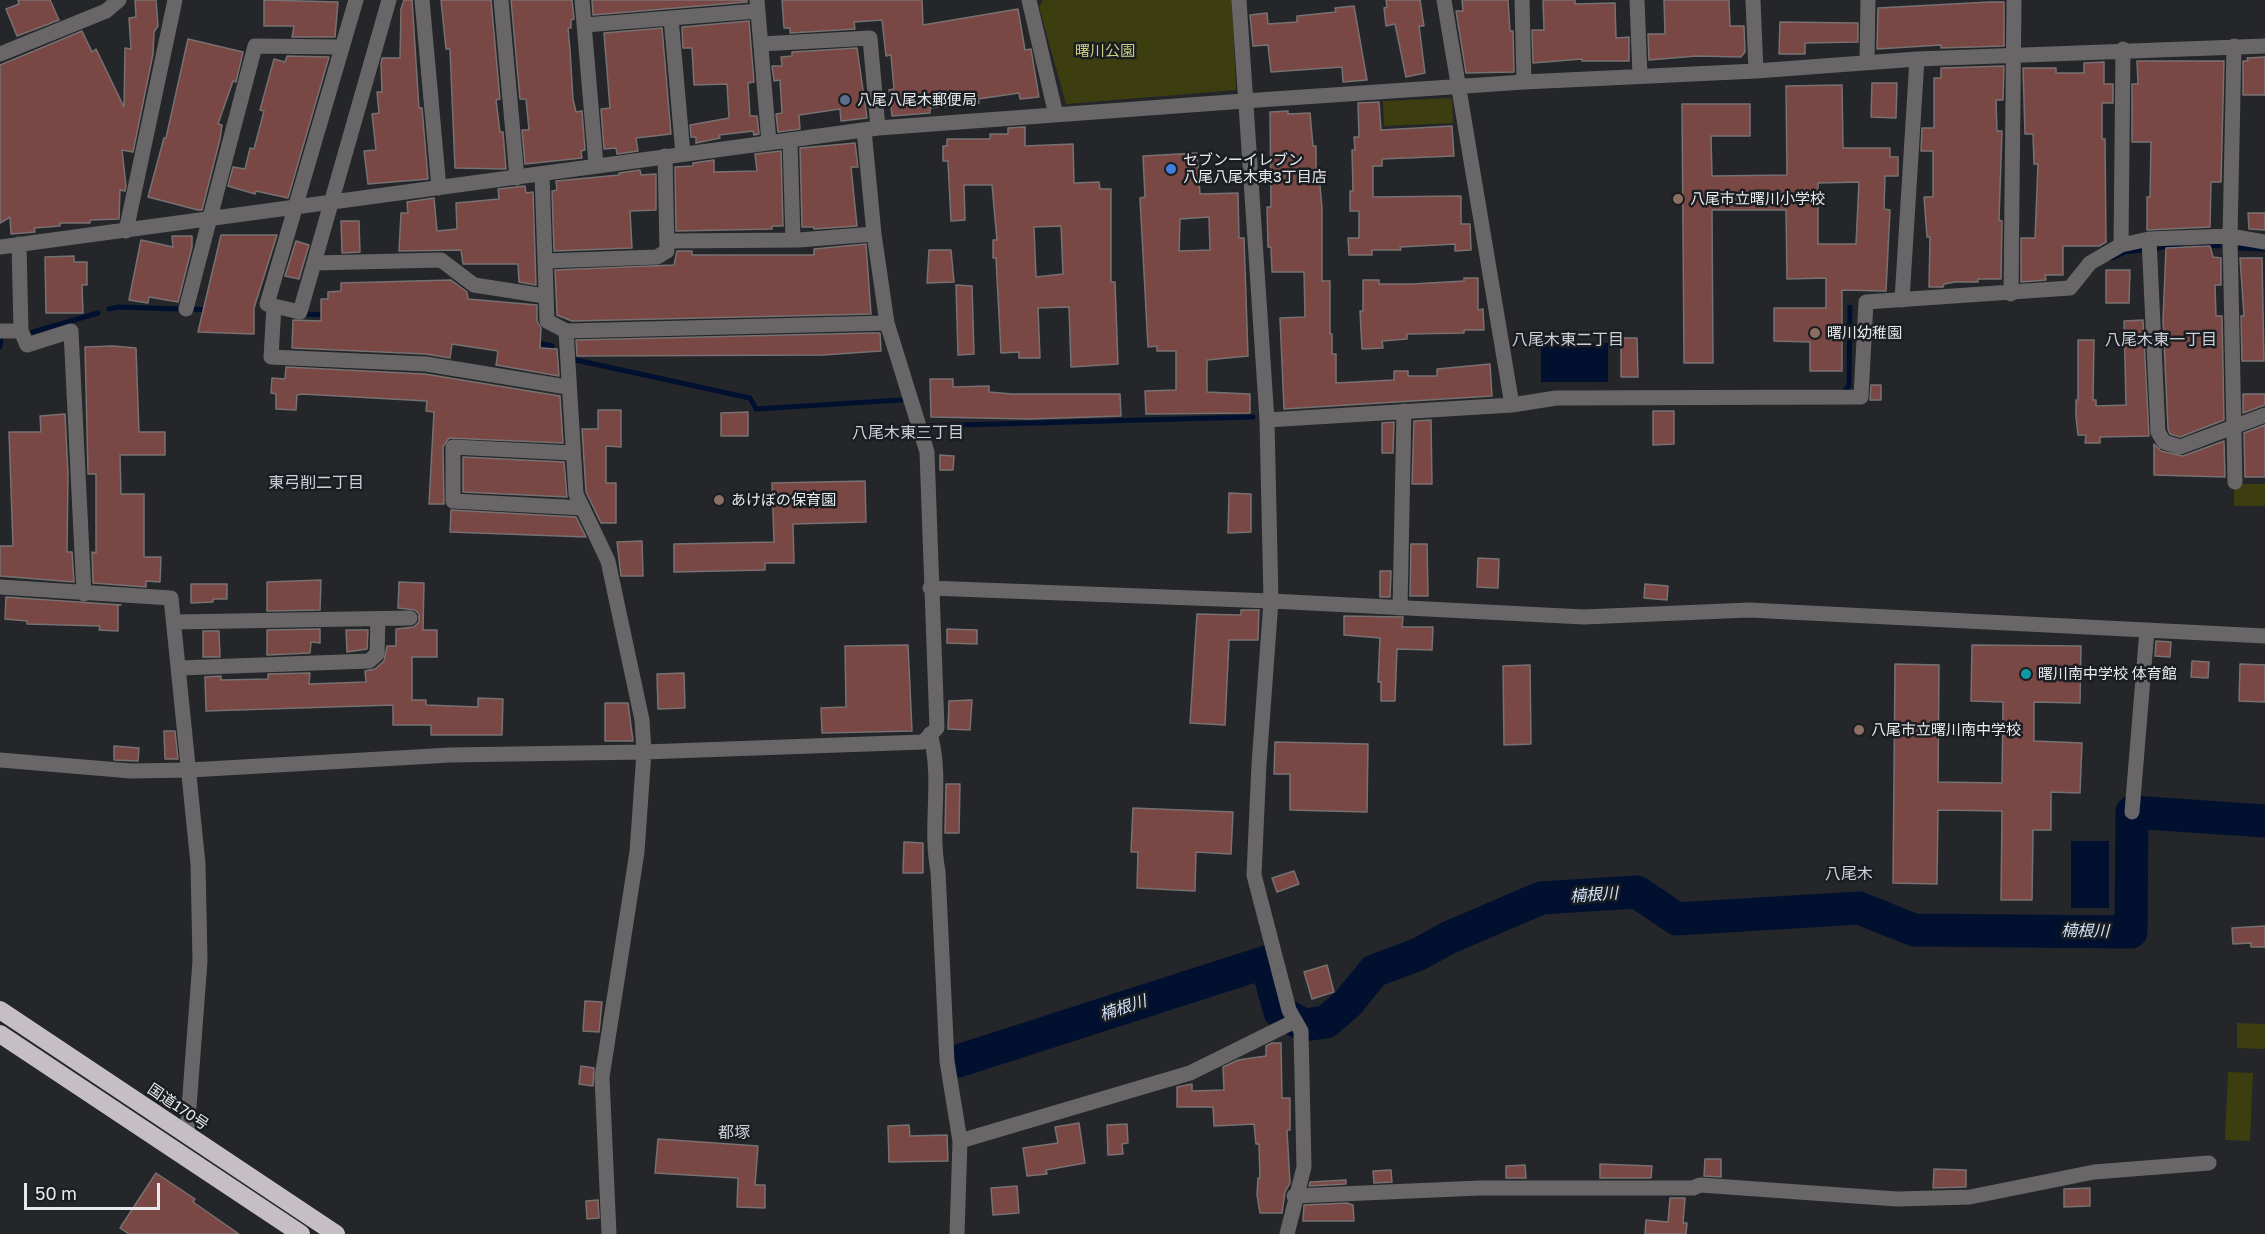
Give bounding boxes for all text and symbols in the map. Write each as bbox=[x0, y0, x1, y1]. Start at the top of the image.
park label: 曙川公園 bbox=[1075, 42, 1135, 60]
place label: 八尾八尾木郵便局 bbox=[857, 91, 977, 109]
marker: 八尾八尾木郵便局 bbox=[838, 93, 852, 107]
place label: セブンーイレブン 八尾八尾木東3丁目店 bbox=[1183, 151, 1327, 186]
marker: セブンーイレブン 八尾八尾木東3丁目店 bbox=[1164, 162, 1178, 176]
place label: 八尾市立曙川小学校 bbox=[1690, 190, 1825, 208]
marker: 八尾市立曙川小学校 bbox=[1671, 192, 1685, 206]
place label: 曙川幼稚園 bbox=[1827, 324, 1902, 342]
marker: 曙川幼稚園 bbox=[1808, 326, 1822, 340]
district label: 八尾木東二丁目 bbox=[1512, 330, 1624, 350]
district label: 八尾木東一丁目 bbox=[2105, 330, 2217, 350]
district label: 八尾木東三丁目 bbox=[852, 423, 964, 443]
district label: 東弓削二丁目 bbox=[268, 473, 364, 493]
place label: あけぼの保育園 bbox=[731, 491, 836, 509]
marker: あけぼの保育園 bbox=[712, 493, 726, 507]
place label: 曙川南中学校 体育館 bbox=[2038, 665, 2177, 683]
marker: 曙川南中学校 体育館 bbox=[2019, 667, 2033, 681]
place label: 八尾市立曙川南中学校 bbox=[1871, 721, 2021, 739]
marker: 八尾市立曙川南中学校 bbox=[1852, 723, 1866, 737]
district label: 八尾木 bbox=[1825, 864, 1873, 884]
water label: 楠根川 bbox=[1569, 884, 1619, 906]
water label: 楠根川 bbox=[2061, 921, 2109, 941]
water label: 楠根川 bbox=[1097, 991, 1149, 1025]
street label: 国道170号 bbox=[144, 1080, 212, 1134]
district label: 都塚 bbox=[718, 1123, 750, 1143]
scale bar bbox=[27, 1171, 164, 1209]
text: 50 m bbox=[35, 1182, 77, 1204]

